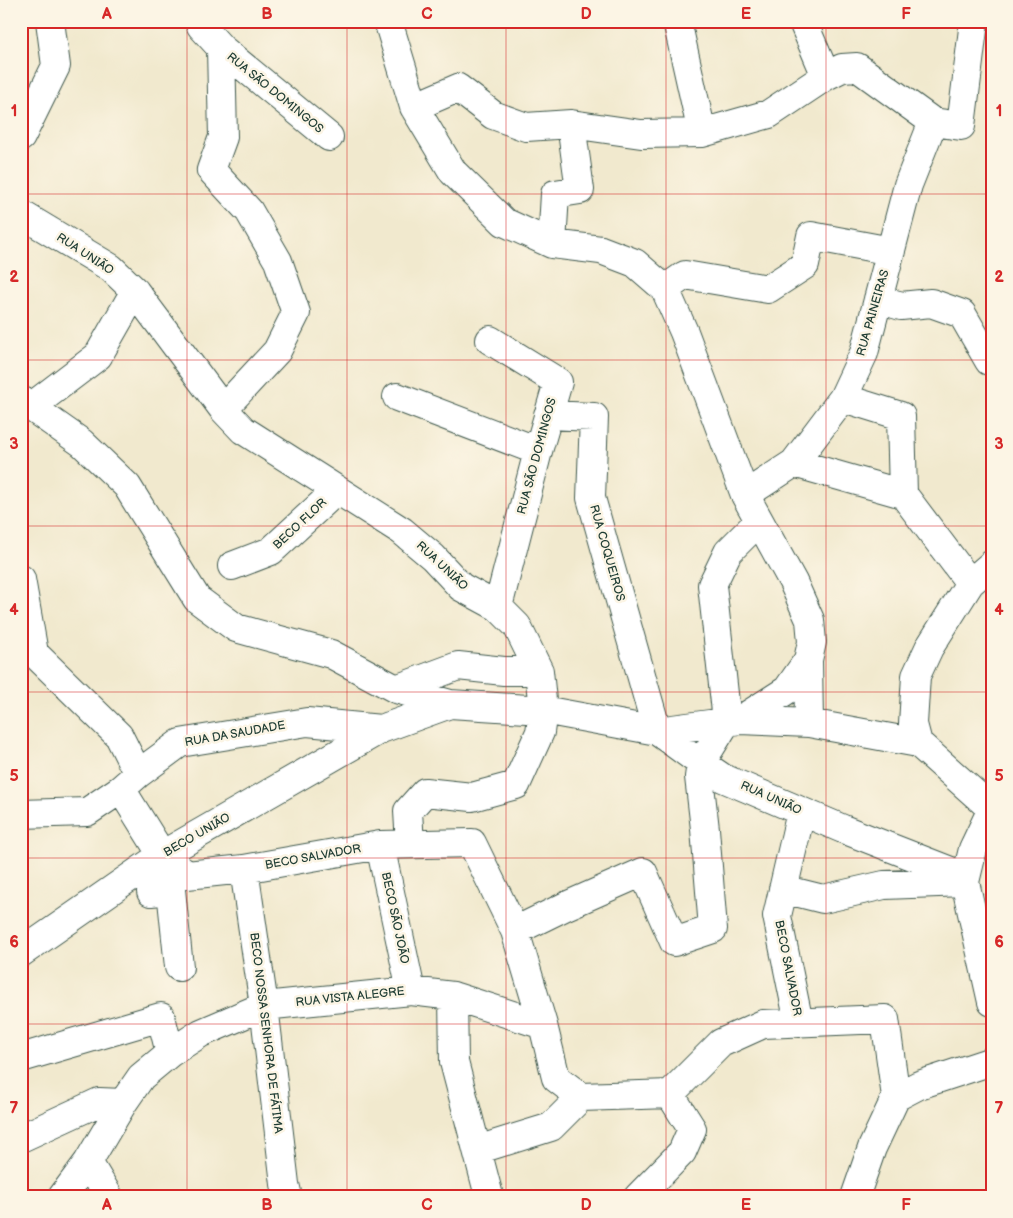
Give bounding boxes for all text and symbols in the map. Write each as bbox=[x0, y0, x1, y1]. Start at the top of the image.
text: A bbox=[101, 5, 112, 24]
text: B bbox=[261, 5, 273, 24]
text: C bbox=[421, 5, 433, 24]
text: D bbox=[580, 5, 592, 24]
text: E bbox=[741, 5, 751, 24]
text: F bbox=[901, 5, 911, 24]
street label: RUA SÃO DOMINGOS bbox=[224, 49, 327, 137]
text: 1 bbox=[11, 102, 17, 121]
text: 1 bbox=[996, 102, 1002, 121]
street label: RUA UNIÃO bbox=[54, 229, 117, 278]
text: 2 bbox=[9, 268, 19, 287]
street label: RUA PAINEIRAS bbox=[854, 268, 892, 358]
text: 2 bbox=[994, 268, 1004, 287]
street label: RUA SÃO DOMINGOS bbox=[513, 396, 560, 516]
text: 3 bbox=[9, 435, 19, 454]
text: 3 bbox=[994, 435, 1004, 454]
street label: BECO FLOR bbox=[270, 495, 330, 553]
street label: RUA COQUEIROS bbox=[586, 503, 628, 603]
street label: RUA UNIÃO bbox=[413, 538, 472, 594]
text: 4 bbox=[9, 601, 19, 620]
text: 4 bbox=[994, 601, 1004, 620]
street label: RUA DA SAUDADE bbox=[184, 718, 286, 750]
text: 5 bbox=[9, 767, 19, 786]
text: 5 bbox=[994, 767, 1004, 786]
street label: RUA UNIÃO bbox=[738, 777, 804, 818]
street label: BECO UNIÃO bbox=[161, 809, 233, 860]
street label: BECO SALVADOR bbox=[264, 841, 363, 873]
street label: BECO SÃO JOÃO bbox=[378, 870, 413, 965]
street label: BECO SALVADOR bbox=[771, 919, 805, 1018]
street label: BECO NOSSA SENHORA DE FÁTIMA bbox=[246, 931, 288, 1135]
text: 6 bbox=[9, 933, 19, 952]
text: 6 bbox=[994, 933, 1004, 952]
street label: RUA VISTA ALEGRE bbox=[295, 984, 405, 1010]
text: 7 bbox=[10, 1099, 19, 1118]
text: 7 bbox=[995, 1099, 1004, 1118]
text: A bbox=[101, 1196, 112, 1215]
text: B bbox=[261, 1196, 273, 1215]
text: C bbox=[421, 1196, 433, 1215]
text: D bbox=[580, 1196, 592, 1215]
text: E bbox=[741, 1196, 751, 1215]
text: F bbox=[901, 1196, 911, 1215]

